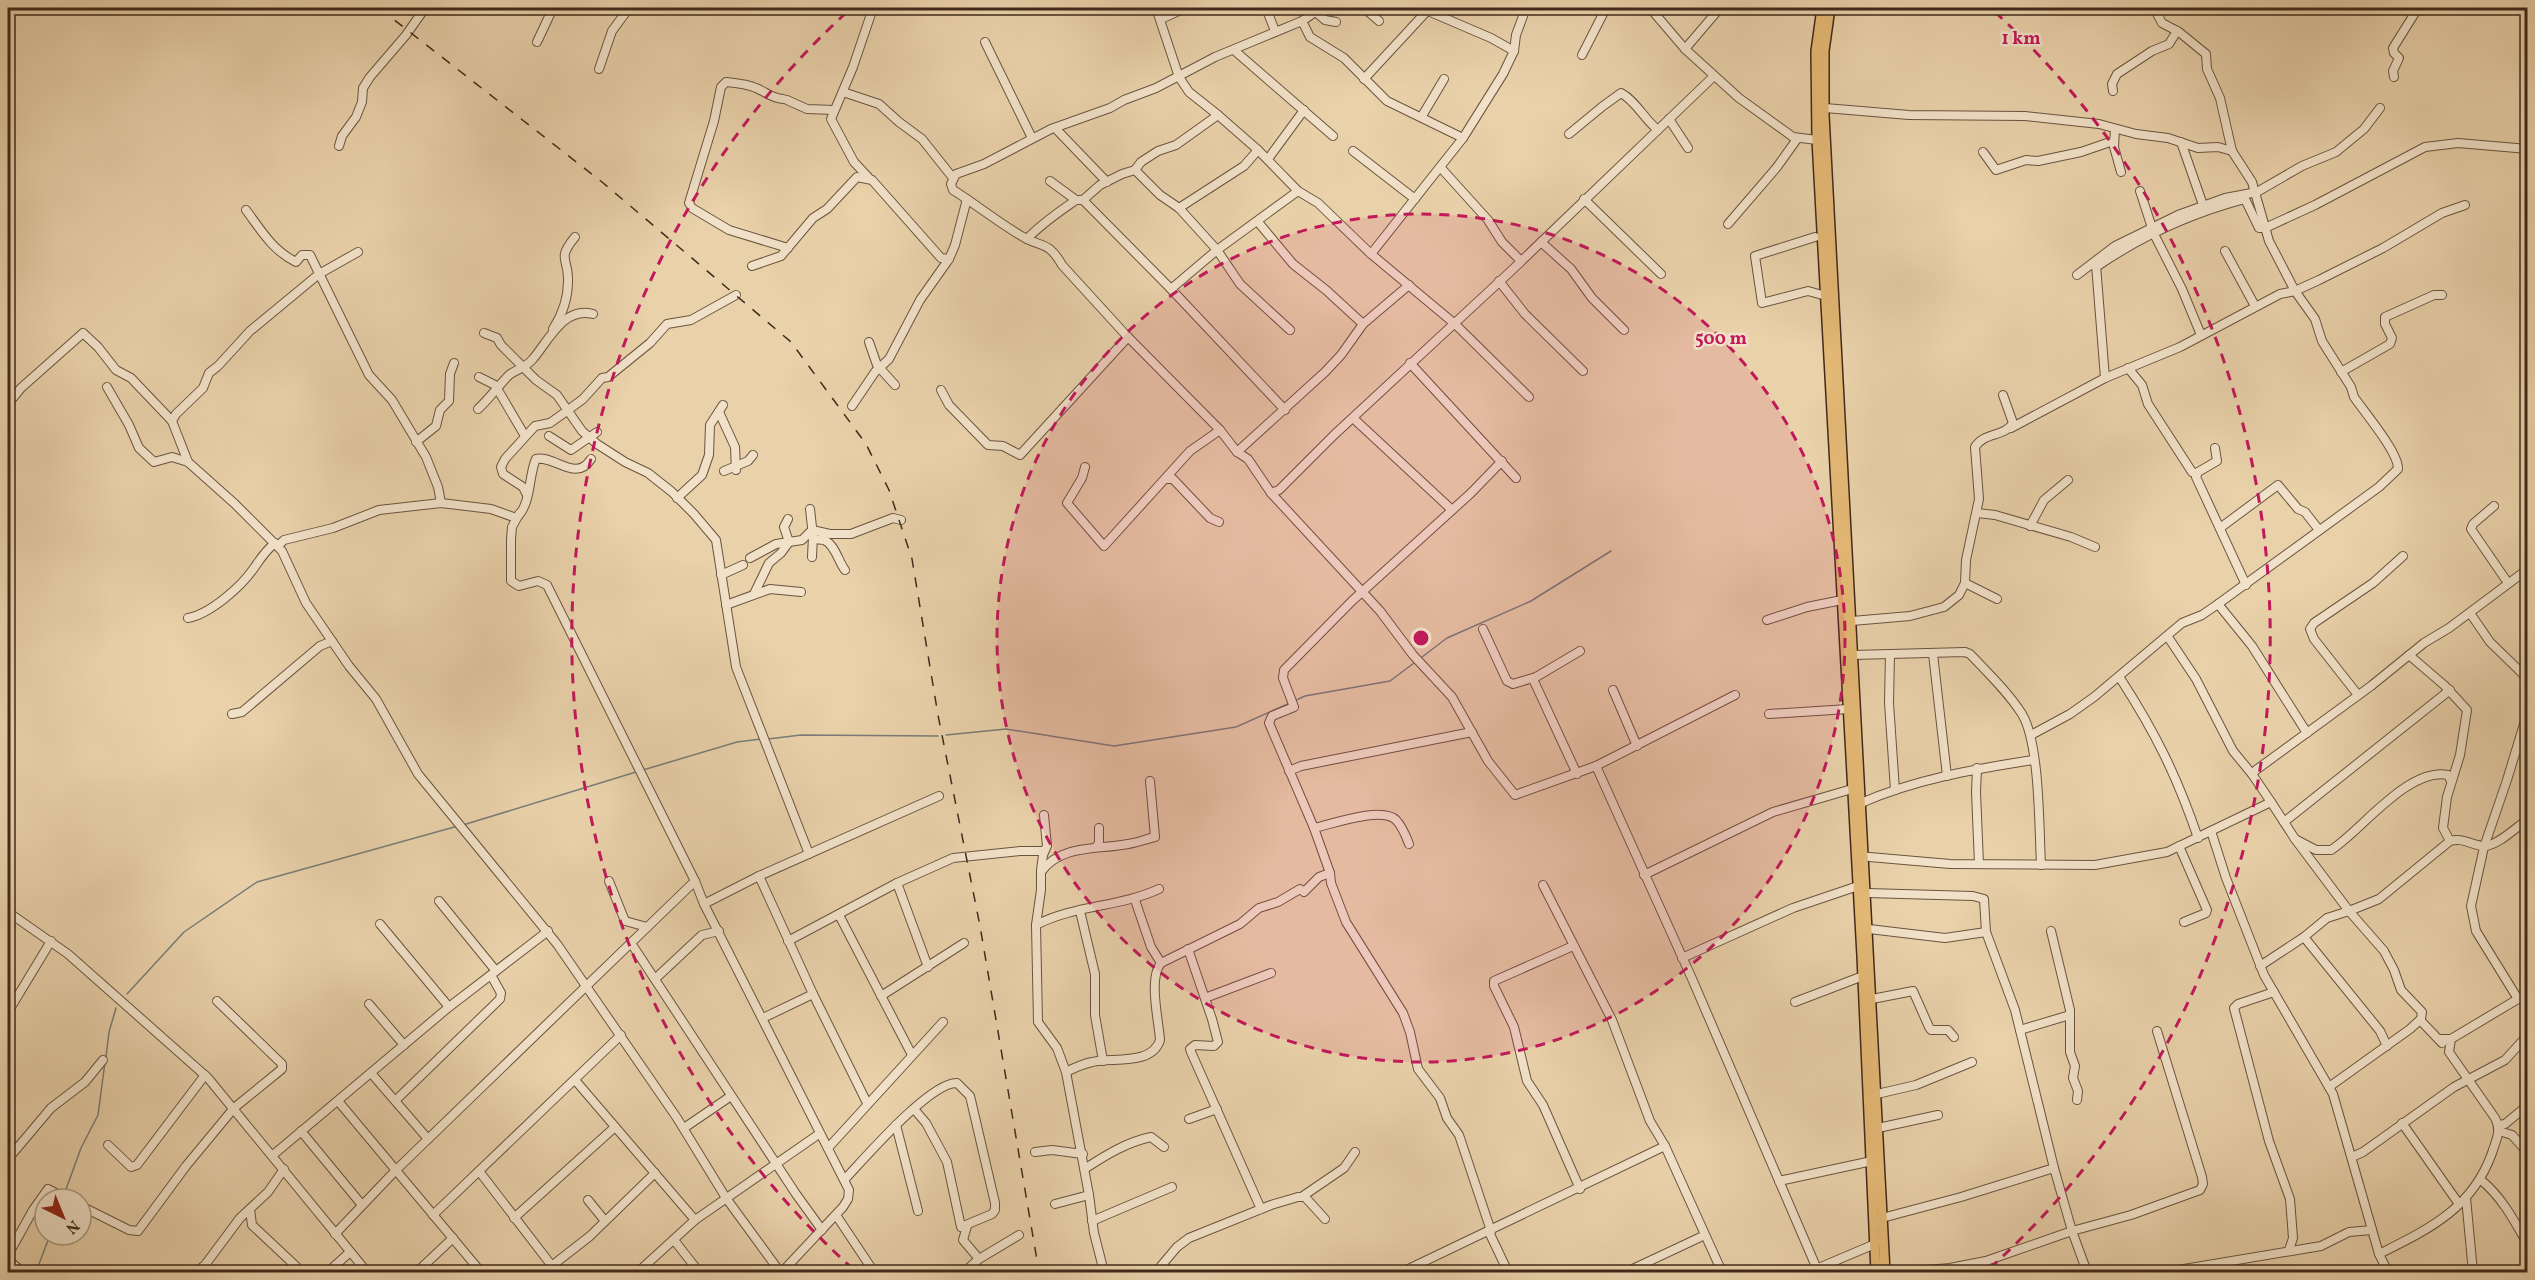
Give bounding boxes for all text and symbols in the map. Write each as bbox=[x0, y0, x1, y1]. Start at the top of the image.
text: 1 km bbox=[2001, 27, 2041, 52]
text: 500 m bbox=[1695, 327, 1747, 352]
centre of rings bbox=[1411, 628, 1431, 648]
north arrow bbox=[33, 1187, 93, 1247]
text: N bbox=[60, 1214, 84, 1239]

